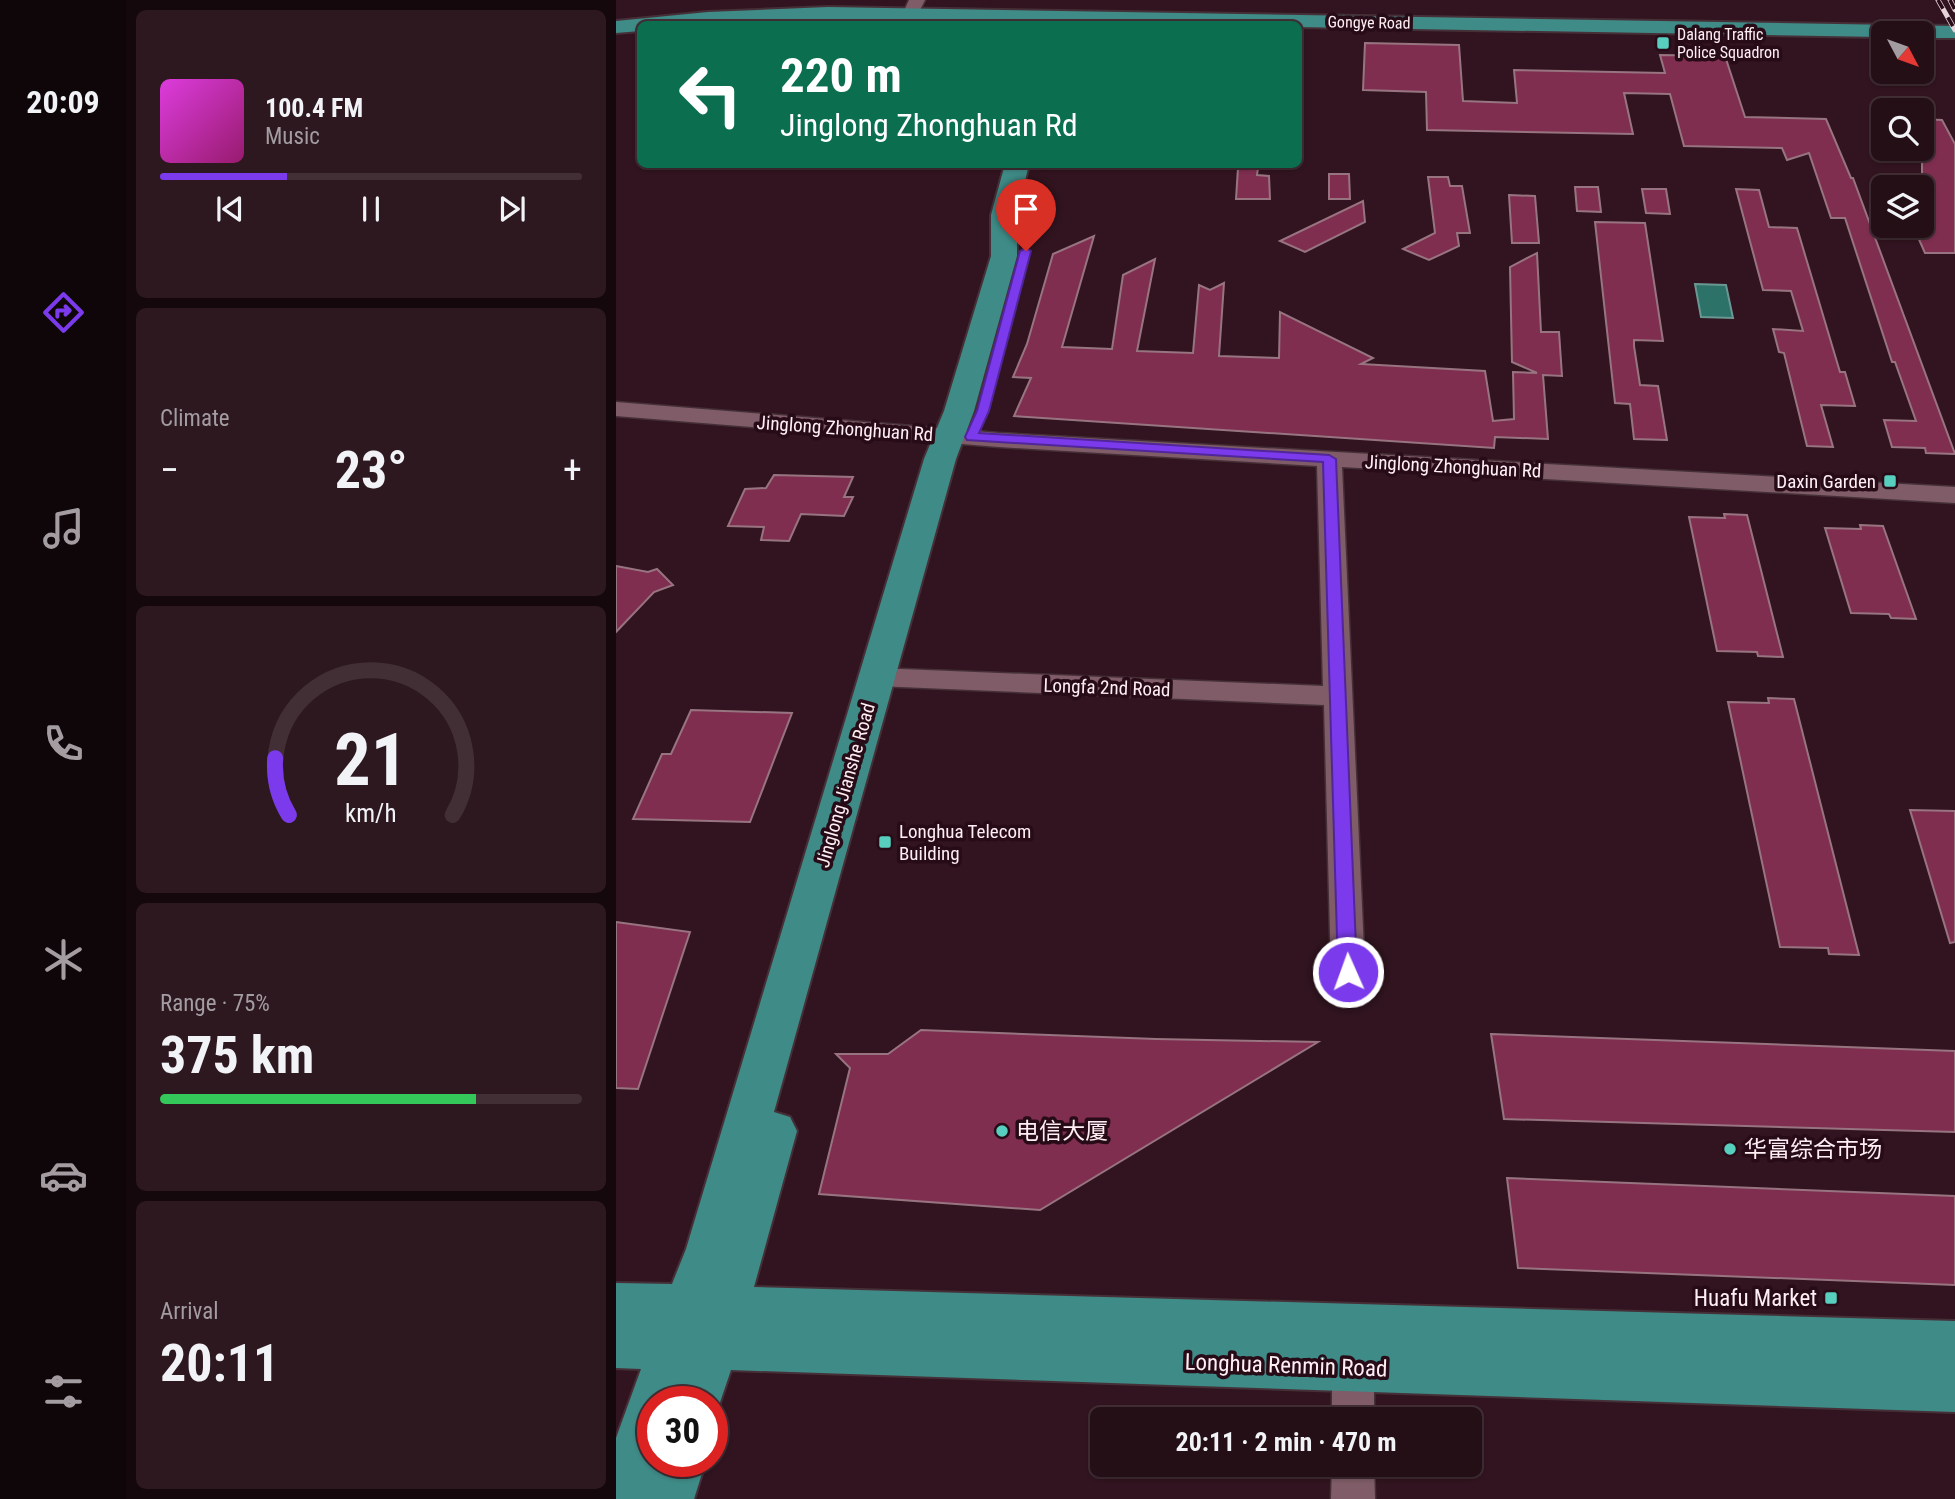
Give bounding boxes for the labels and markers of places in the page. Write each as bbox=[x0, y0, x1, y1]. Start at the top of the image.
place label: Dalang Traffic Police Squadron bbox=[1677, 25, 1780, 62]
marker: Dalang Traffic Police Squadron bbox=[1655, 35, 1671, 51]
pin bbox=[996, 179, 1056, 251]
place label: Daxin Garden bbox=[1776, 470, 1876, 493]
marker: Daxin Garden bbox=[1882, 473, 1898, 489]
place label: Longhua Telecom Building bbox=[899, 820, 1031, 865]
marker: Longhua Telecom Building bbox=[877, 834, 893, 850]
place label: 电信大厦 bbox=[1016, 1118, 1108, 1145]
marker: 电信大厦 bbox=[994, 1123, 1010, 1139]
place label: 华富综合市场 bbox=[1744, 1136, 1882, 1163]
marker: 华富综合市场 bbox=[1722, 1141, 1738, 1157]
place label: Huafu Market bbox=[1694, 1285, 1817, 1312]
marker: Huafu Market bbox=[1823, 1290, 1839, 1306]

